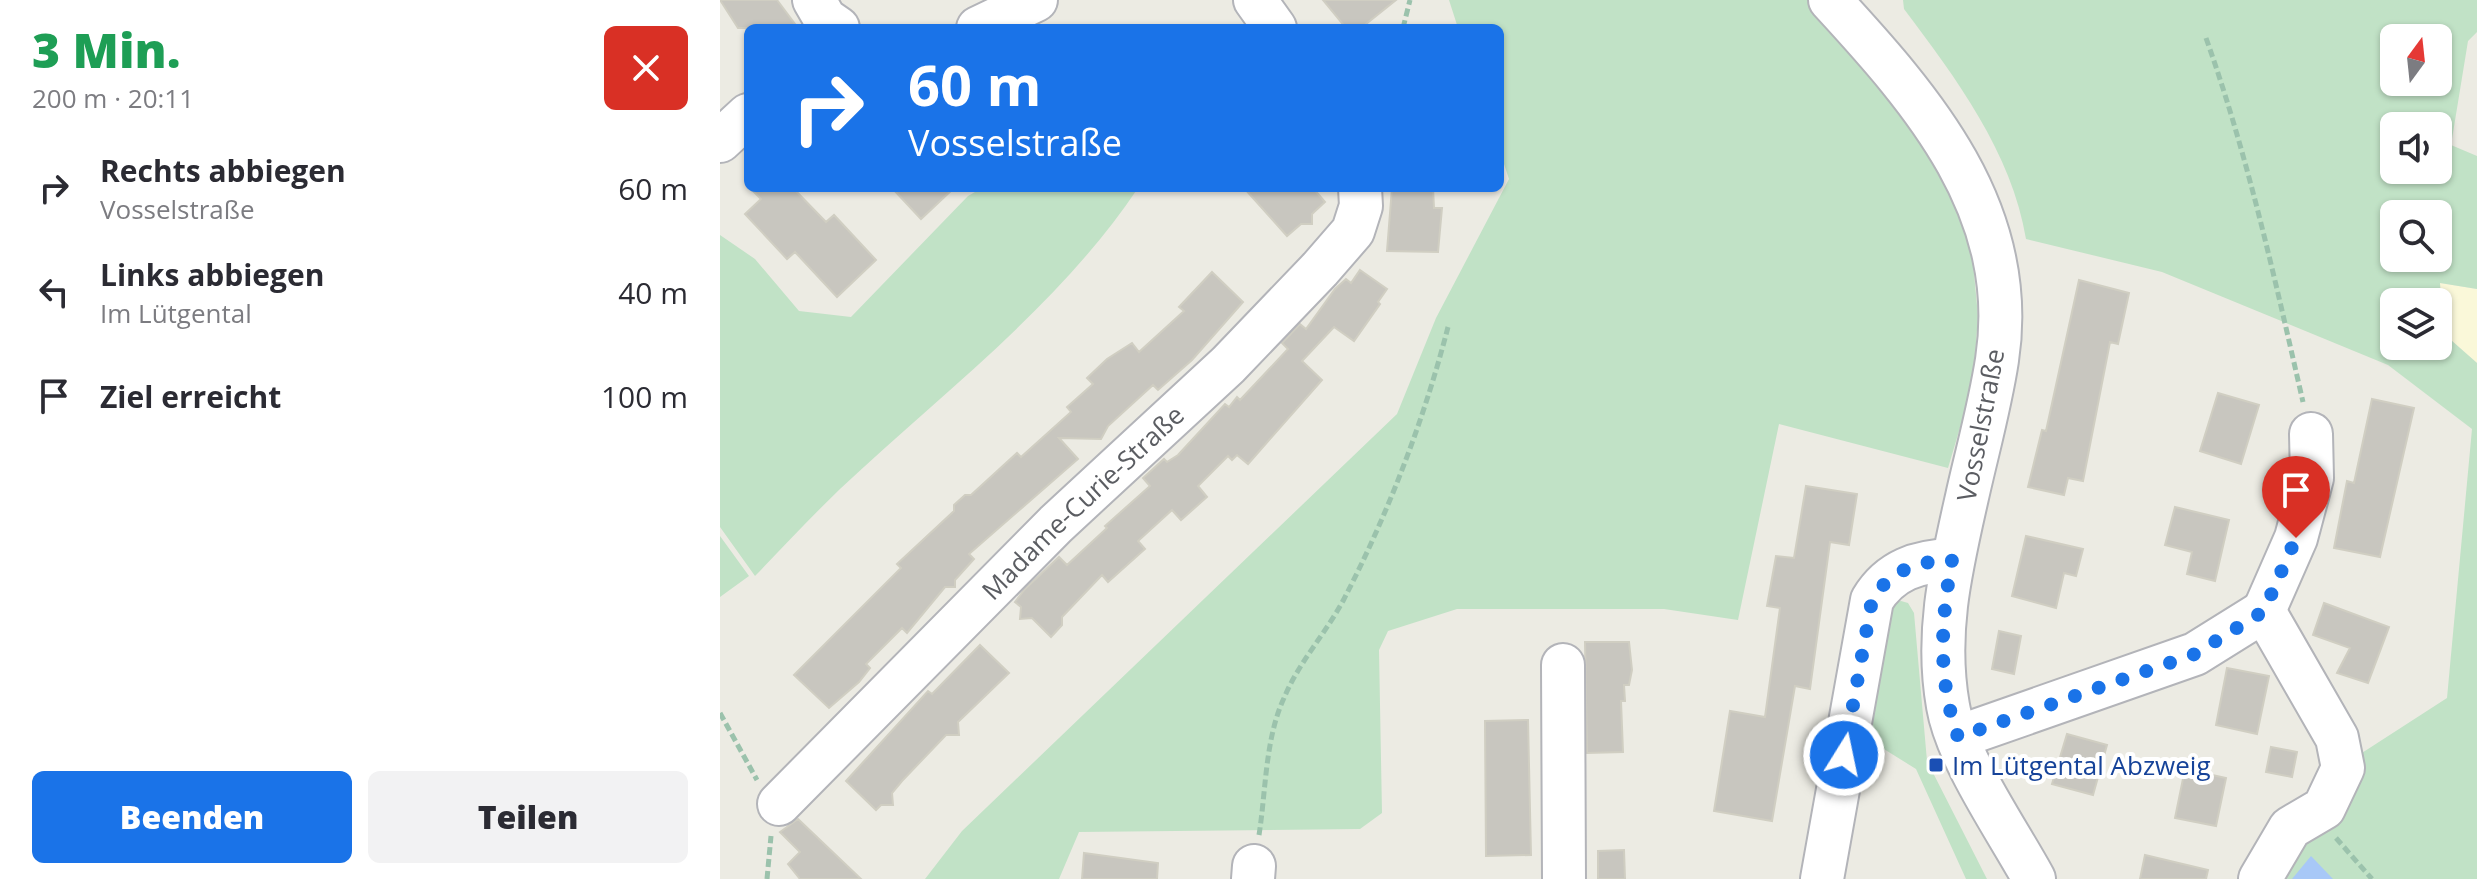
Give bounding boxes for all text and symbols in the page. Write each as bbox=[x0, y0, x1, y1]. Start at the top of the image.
text: 3 Min. bbox=[32, 17, 181, 82]
north arrow bbox=[2380, 24, 2452, 96]
map controls bbox=[2380, 24, 2452, 360]
button: close bbox=[604, 26, 688, 110]
text: 60 m bbox=[908, 46, 1042, 122]
icon: right bbox=[776, 56, 880, 160]
text: 200 m · 20:11 bbox=[32, 80, 194, 116]
button: sound bbox=[2380, 112, 2452, 184]
text: Vosselstraße bbox=[908, 118, 1122, 167]
text: Rechts abbiegen bbox=[100, 150, 346, 191]
icon: right bbox=[32, 166, 76, 210]
text: 60 m bbox=[618, 168, 688, 209]
text: Vosselstraße bbox=[100, 191, 255, 227]
button: search bbox=[2380, 200, 2452, 272]
text: Links abbiegen bbox=[100, 254, 325, 295]
icon: left bbox=[32, 270, 76, 314]
text: 40 m bbox=[618, 272, 688, 313]
button: layers bbox=[2380, 288, 2452, 360]
text: Im Lütgental bbox=[100, 295, 252, 331]
street label: Vosselstraße bbox=[1948, 346, 2012, 504]
icon: arrive bbox=[32, 374, 76, 418]
text: Ziel erreicht bbox=[100, 376, 281, 417]
text: 100 m bbox=[601, 376, 688, 417]
street label: Madame-Curie-Straße bbox=[973, 397, 1191, 607]
pin bbox=[2262, 456, 2330, 538]
icon: arrive bbox=[2274, 468, 2318, 512]
position arrow bbox=[1802, 713, 1886, 797]
place label: Im Lütgental Abzweig bbox=[1952, 747, 2211, 783]
marker: Im Lütgental Abzweig bbox=[1927, 756, 1945, 774]
button: Beenden bbox=[32, 771, 352, 863]
button: Teilen bbox=[368, 771, 688, 863]

